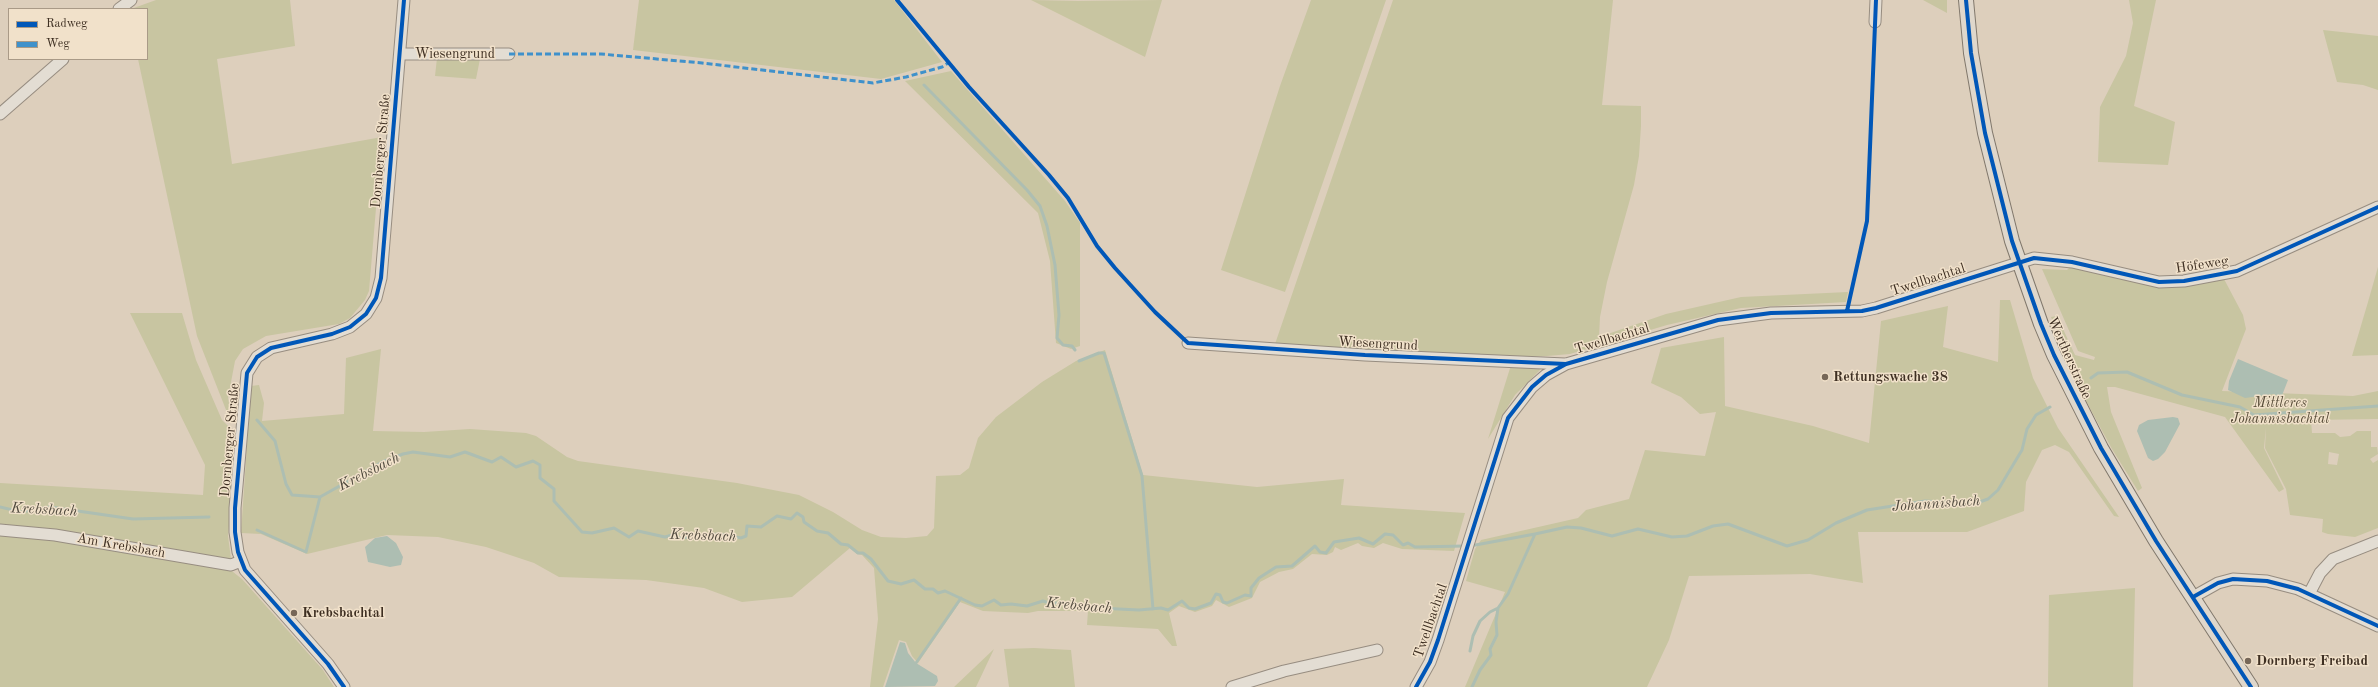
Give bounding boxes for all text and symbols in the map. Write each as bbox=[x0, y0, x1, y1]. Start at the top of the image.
legend bbox=[8, 8, 148, 60]
text: Radweg bbox=[46, 18, 88, 30]
text: Weg bbox=[46, 38, 70, 50]
street label: Wiesengrund bbox=[415, 46, 495, 62]
street label: Dornberger Straße bbox=[368, 93, 394, 209]
street label: Höfeweg bbox=[2174, 253, 2230, 277]
street label: Twellbachtal bbox=[1889, 260, 1967, 300]
street label: Wertherstraße bbox=[2043, 314, 2095, 402]
street label: Twellbachtal bbox=[1572, 320, 1652, 358]
street label: Wiesengrund bbox=[1337, 334, 1419, 354]
place label: Rettungswache 38 bbox=[1833, 369, 1948, 385]
marker: Rettungswache 38 bbox=[1820, 372, 1830, 382]
street label: Dornberger Straße bbox=[217, 382, 243, 498]
park label: Mittleres Johannisbachtal bbox=[2231, 395, 2329, 428]
water label: Krebsbach bbox=[335, 449, 403, 495]
water label: Johannisbach bbox=[1891, 492, 1981, 516]
water label: Krebsbach bbox=[10, 499, 78, 521]
water label: Krebsbach bbox=[669, 526, 737, 546]
street label: Am Krebsbach bbox=[75, 530, 167, 562]
street label: Twellbachtal bbox=[1410, 582, 1452, 660]
water label: Krebsbach bbox=[1045, 594, 1113, 618]
place label: Krebsbachtal bbox=[302, 605, 384, 621]
marker: Krebsbachtal bbox=[289, 608, 299, 618]
place label: Dornberg Freibad bbox=[2256, 653, 2368, 669]
marker: Dornberg Freibad bbox=[2243, 656, 2253, 666]

